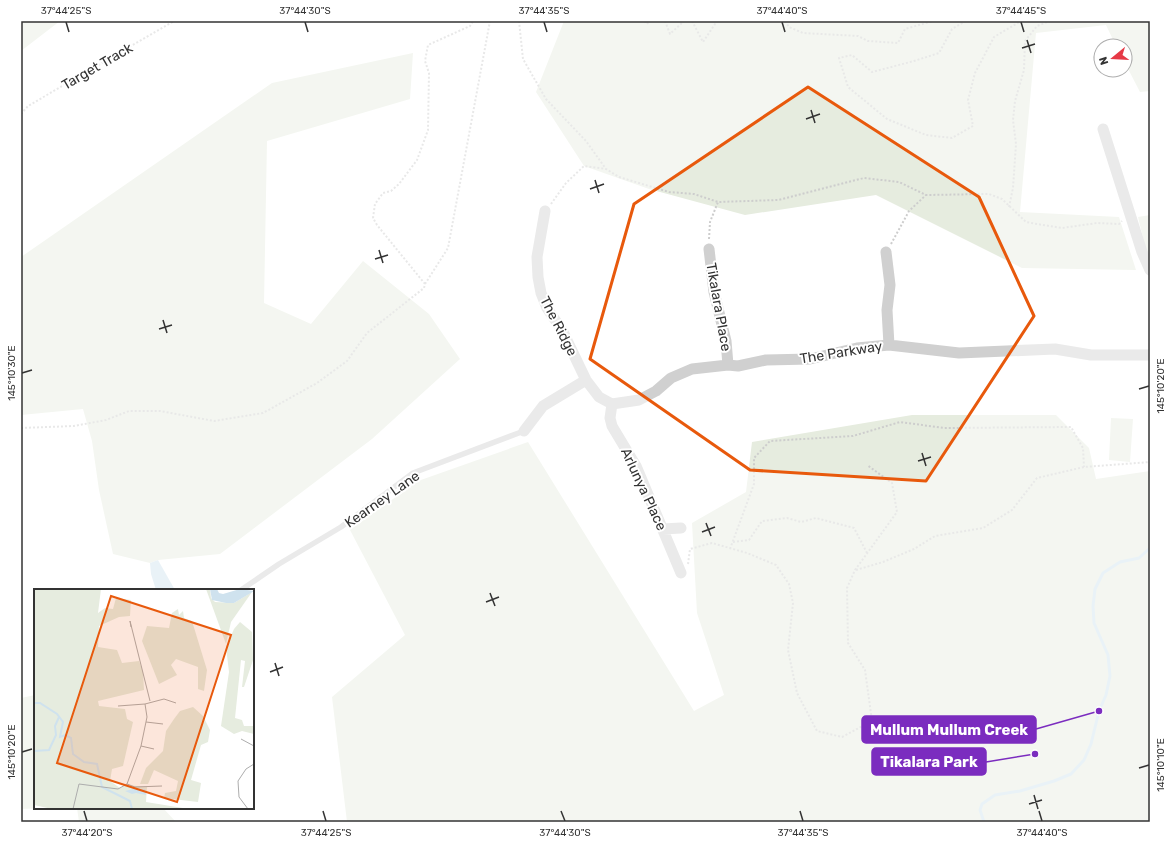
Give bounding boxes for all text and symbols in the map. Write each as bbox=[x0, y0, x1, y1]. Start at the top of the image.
text: 37°44'25"S bbox=[41, 5, 91, 17]
text: 37°44'30"S bbox=[279, 5, 331, 17]
text: 37°44'35"S bbox=[519, 5, 569, 17]
text: 37°44'40"S bbox=[757, 5, 807, 17]
text: 37°44'45"S bbox=[996, 5, 1046, 17]
north arrow bbox=[1093, 38, 1133, 78]
street label: Target Track bbox=[59, 39, 136, 94]
text: N bbox=[1097, 55, 1111, 67]
street label: Tikalara Place bbox=[702, 262, 735, 353]
street label: The Ridge bbox=[536, 294, 581, 359]
street label: The Parkway bbox=[799, 338, 884, 367]
text: 145°10'30"E bbox=[6, 345, 18, 401]
text: 145°10'20"E bbox=[1155, 358, 1167, 414]
street label: Arlunya Place bbox=[617, 445, 670, 533]
street label: Kearney Lane bbox=[342, 467, 423, 532]
inset map bbox=[34, 589, 254, 809]
callout: Mullum Mullum Creek bbox=[862, 716, 1036, 743]
text: Mullum Mullum Creek bbox=[870, 721, 1028, 739]
text: 145°10'20"E bbox=[6, 724, 18, 780]
text: 145°10'10"E bbox=[1155, 738, 1167, 792]
callout: Tikalara Park bbox=[872, 748, 986, 775]
text: Tikalara Park bbox=[880, 753, 978, 771]
text: 37°44'20"S bbox=[61, 827, 113, 839]
text: 37°44'25"S bbox=[301, 827, 351, 839]
text: 37°44'30"S bbox=[539, 827, 591, 839]
text: 37°44'35"S bbox=[778, 827, 828, 839]
text: 37°44'40"S bbox=[1017, 827, 1067, 839]

